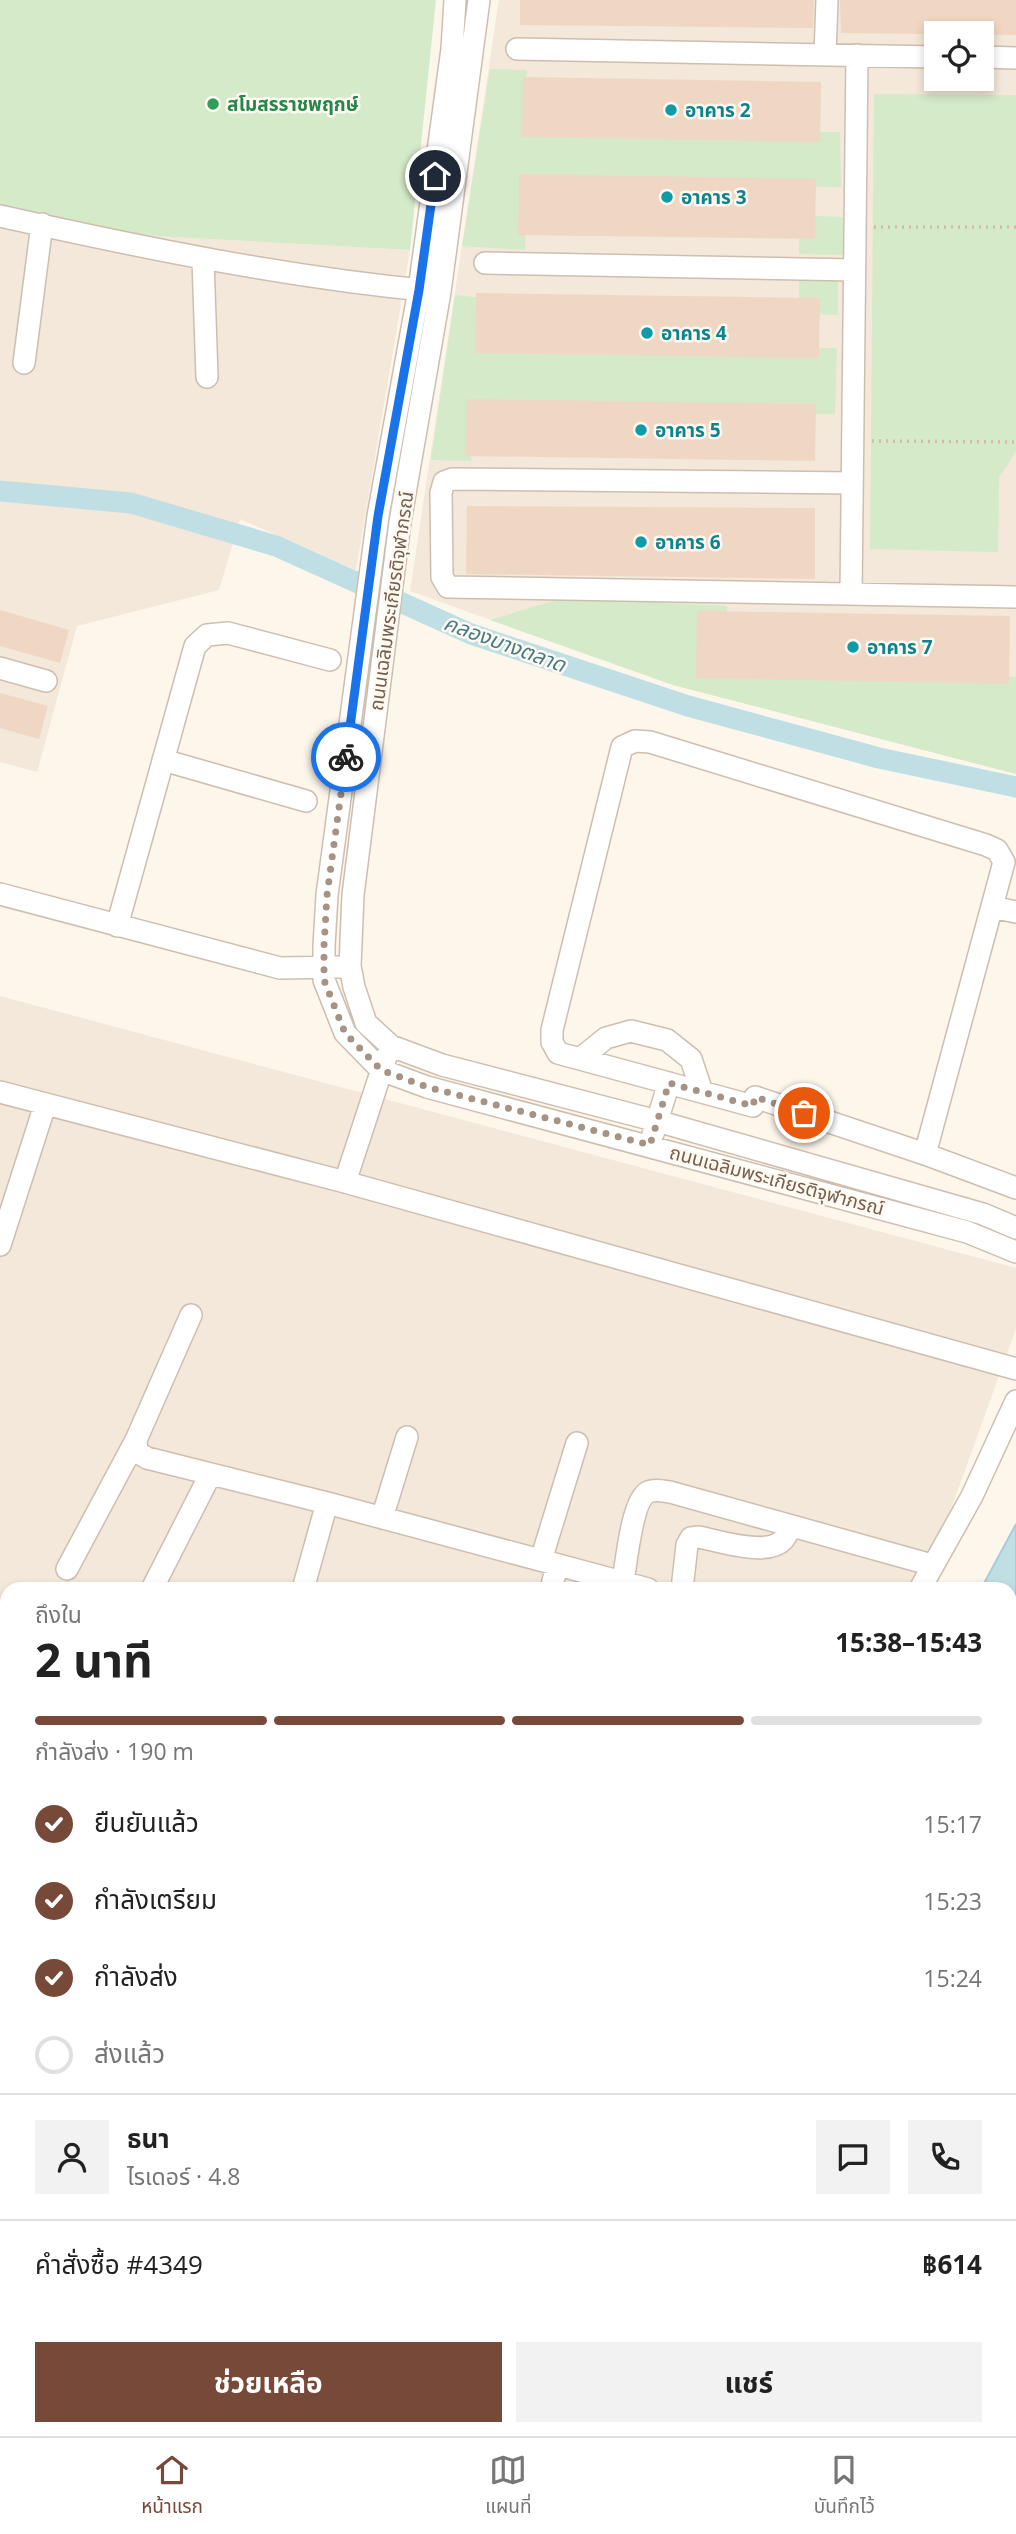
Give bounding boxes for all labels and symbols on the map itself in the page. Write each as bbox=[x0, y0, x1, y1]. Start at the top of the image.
place label: สโมสรราชพฤกษ์ bbox=[227, 91, 359, 117]
marker: สโมสรราชพฤกษ์ bbox=[205, 96, 221, 112]
place label: อาคาร 2 bbox=[685, 97, 751, 123]
marker: อาคาร 2 bbox=[663, 102, 679, 118]
pin bbox=[405, 146, 465, 206]
place label: อาคาร 3 bbox=[681, 184, 747, 210]
marker: อาคาร 3 bbox=[659, 189, 675, 205]
place label: อาคาร 4 bbox=[661, 320, 727, 346]
marker: อาคาร 4 bbox=[639, 325, 655, 341]
place label: อาคาร 5 bbox=[655, 417, 721, 443]
marker: อาคาร 5 bbox=[633, 422, 649, 438]
street label: ถนนเฉลิมพระเกียรติจุฬาภรณ์ bbox=[363, 490, 419, 712]
place label: อาคาร 6 bbox=[655, 529, 721, 555]
marker: อาคาร 6 bbox=[633, 534, 649, 550]
water label: คลองบางตลาด bbox=[440, 608, 571, 678]
place label: อาคาร 7 bbox=[867, 634, 933, 660]
marker: อาคาร 7 bbox=[845, 639, 861, 655]
courier bbox=[311, 722, 381, 792]
pin bbox=[774, 1083, 834, 1143]
street label: ถนนเฉลิมพระเกียรติจุฬาภรณ์ bbox=[667, 1139, 887, 1221]

